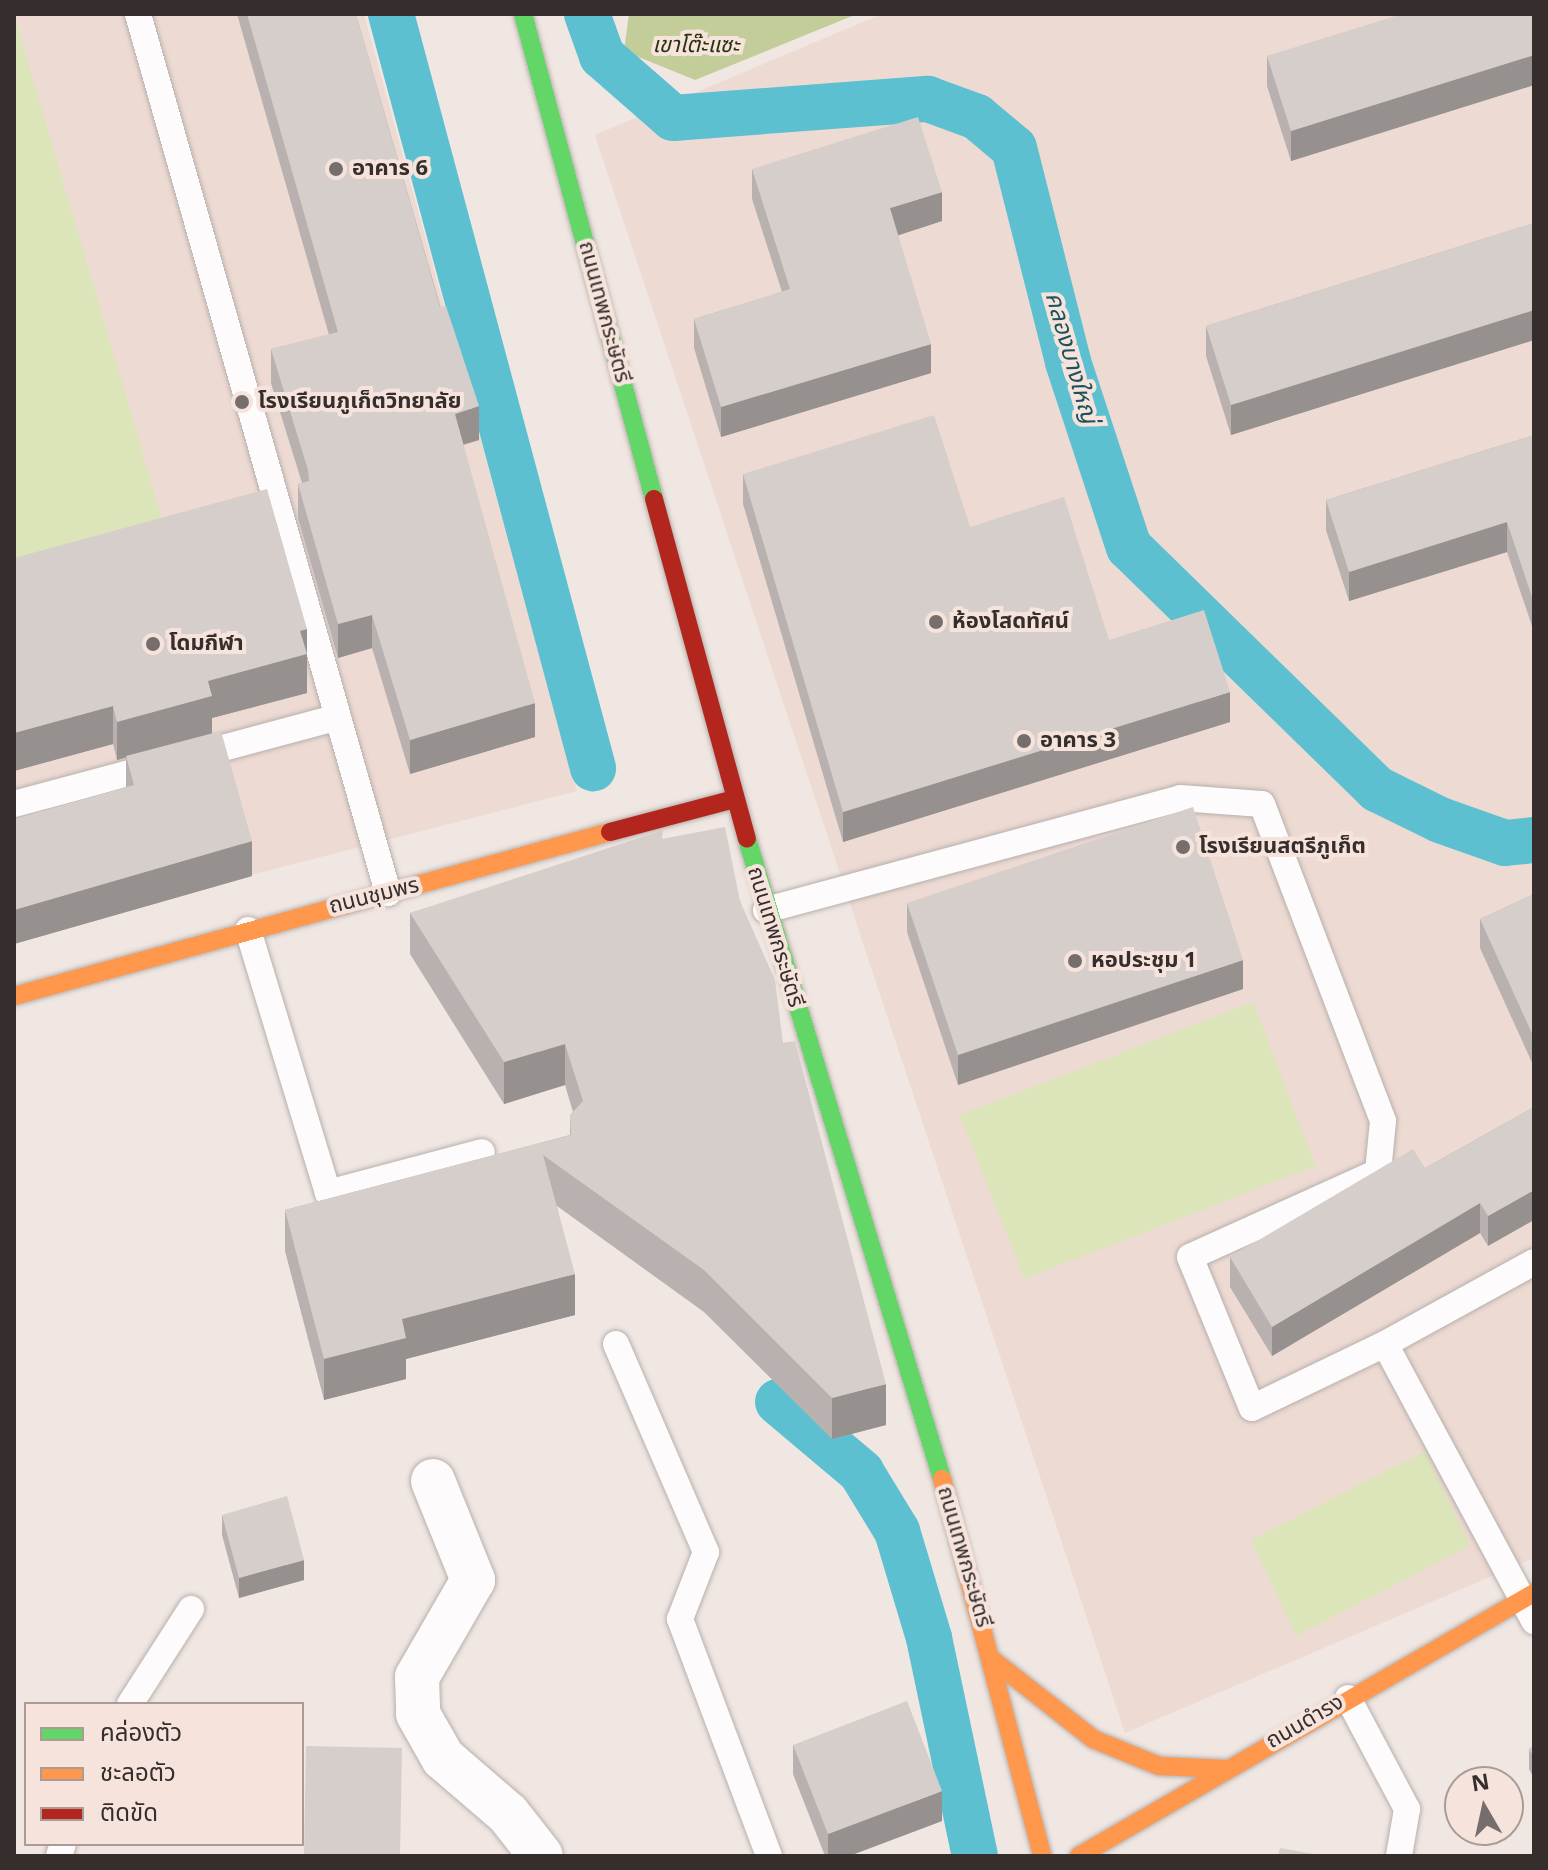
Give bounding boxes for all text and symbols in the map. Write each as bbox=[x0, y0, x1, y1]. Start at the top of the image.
park label: เขาโต๊ะแซะ bbox=[652, 33, 740, 59]
place label: อาคาร 6 bbox=[352, 156, 428, 182]
marker: อาคาร 6 bbox=[327, 160, 345, 178]
street label: ถนนเทพกระษัตรี bbox=[572, 238, 636, 386]
water label: คลองบางใหญ่ bbox=[1038, 289, 1102, 427]
place label: โรงเรียนภูเก็ตวิทยาลัย bbox=[258, 389, 461, 415]
marker: โรงเรียนภูเก็ตวิทยาลัย bbox=[233, 393, 251, 411]
place label: ห้องโสดทัศน์ bbox=[952, 609, 1069, 635]
marker: ห้องโสดทัศน์ bbox=[927, 613, 945, 631]
place label: โดมกีฬา bbox=[169, 631, 244, 657]
marker: โดมกีฬา bbox=[144, 635, 162, 653]
place label: อาคาร 3 bbox=[1040, 728, 1116, 754]
marker: อาคาร 3 bbox=[1015, 732, 1033, 750]
place label: โรงเรียนสตรีภูเก็ต bbox=[1199, 834, 1366, 860]
marker: โรงเรียนสตรีภูเก็ต bbox=[1174, 838, 1192, 856]
street label: ถนนเทพกระษัตรี bbox=[741, 864, 809, 1010]
street label: ถนนชุมพร bbox=[326, 872, 422, 920]
place label: หอประชุม 1 bbox=[1091, 948, 1197, 974]
marker: หอประชุม 1 bbox=[1066, 952, 1084, 970]
street label: ถนนเทพกระษัตรี bbox=[931, 1483, 997, 1631]
street label: ถนนดำรง bbox=[1261, 1689, 1349, 1755]
legend bbox=[24, 1702, 304, 1846]
text: คล่องตัว bbox=[100, 1716, 182, 1752]
text: ชะลอตัว bbox=[100, 1756, 176, 1792]
north arrow bbox=[1444, 1766, 1524, 1846]
text: N bbox=[1469, 1766, 1492, 1801]
text: ติดขัด bbox=[100, 1796, 158, 1832]

